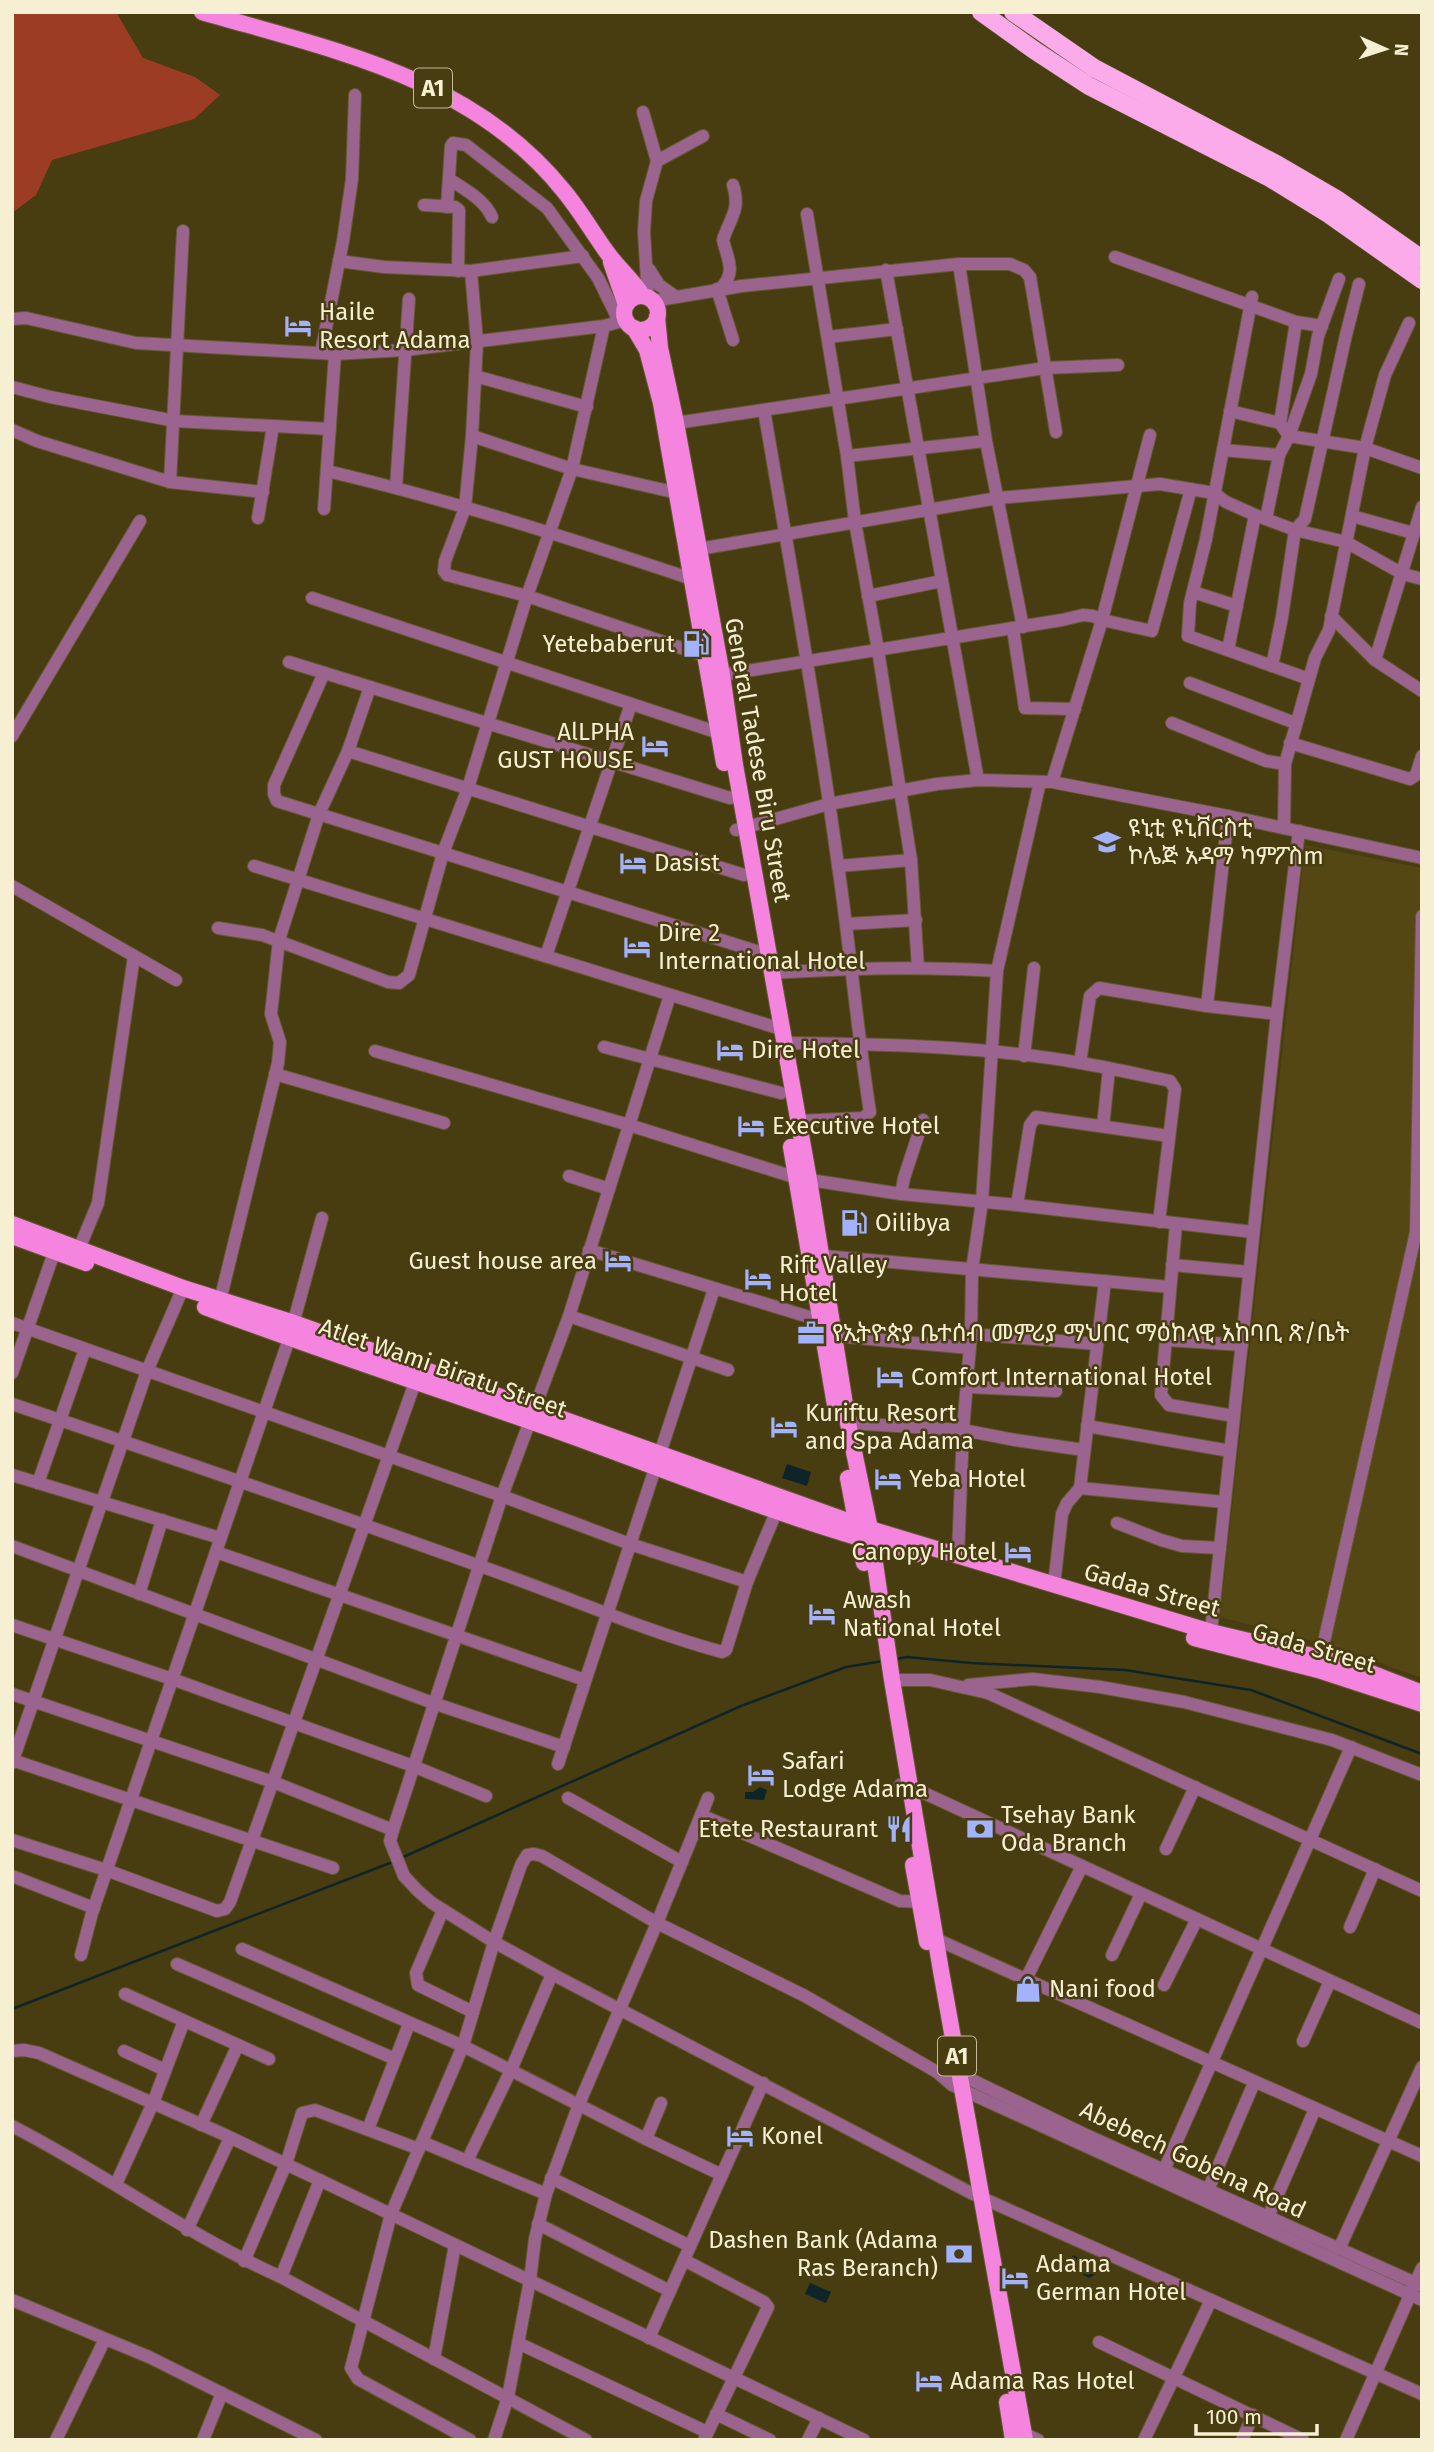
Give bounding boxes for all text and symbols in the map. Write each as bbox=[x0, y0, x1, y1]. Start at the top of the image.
north arrow bbox=[1350, 14, 1420, 84]
text: N bbox=[1390, 43, 1413, 57]
road number: A1 bbox=[414, 68, 452, 108]
place label: Haile Resort Adama bbox=[319, 298, 471, 354]
hotel icon: Haile Resort Adama bbox=[283, 311, 313, 341]
street label: General Tadese Biru Street bbox=[719, 616, 797, 905]
fuel station icon: Yetebaberut bbox=[681, 629, 711, 659]
place label: Yetebaberut bbox=[542, 630, 675, 658]
place label: AlLPHA GUST HOUSE bbox=[497, 718, 634, 774]
hotel icon: AlLPHA GUST HOUSE bbox=[640, 731, 670, 761]
place label: ዩኒቲ ዩኒቨርስቲ ኮሌጅ አዳማ ካምፖስm bbox=[1128, 814, 1324, 870]
school or university icon: ዩኒቲ ዩኒቨርስቲ ኮሌጅ አዳማ ካምፖስm bbox=[1092, 827, 1122, 857]
hotel icon: Dasist bbox=[618, 848, 648, 878]
place label: Dasist bbox=[654, 849, 720, 877]
place label: Dire 2 International Hotel bbox=[658, 919, 865, 975]
hotel icon: Dire 2 International Hotel bbox=[622, 932, 652, 962]
hotel icon: Dire Hotel bbox=[715, 1035, 745, 1065]
place label: Dire Hotel bbox=[751, 1036, 860, 1064]
hotel icon: Executive Hotel bbox=[736, 1111, 766, 1141]
place label: Executive Hotel bbox=[772, 1112, 940, 1140]
fuel station icon: Oilibya bbox=[839, 1208, 869, 1238]
place label: Oilibya bbox=[875, 1209, 951, 1237]
hotel icon: Guest house area bbox=[603, 1246, 633, 1276]
place label: Guest house area bbox=[408, 1247, 597, 1275]
place label: Rift Valley Hotel bbox=[779, 1251, 887, 1307]
hotel icon: Rift Valley Hotel bbox=[743, 1264, 773, 1294]
street label: Atlet Wami Biratu Street bbox=[316, 1312, 571, 1424]
office icon: የኢትዮጵያ ቤተሰብ መምሪያ ማህበር ማዕከላዊ አከባቢ ጽ/ቤት bbox=[796, 1318, 826, 1348]
place label: የኢትዮጵያ ቤተሰብ መምሪያ ማህበር ማዕከላዊ አከባቢ ጽ/ቤት bbox=[832, 1319, 1350, 1347]
hotel icon: Comfort International Hotel bbox=[875, 1362, 905, 1392]
place label: Comfort International Hotel bbox=[911, 1363, 1212, 1391]
place label: Kuriftu Resort and Spa Adama bbox=[805, 1399, 974, 1455]
hotel icon: Kuriftu Resort and Spa Adama bbox=[769, 1412, 799, 1442]
hotel icon: Yeba Hotel bbox=[873, 1464, 903, 1494]
place label: Yeba Hotel bbox=[909, 1465, 1026, 1493]
hotel icon: Canopy Hotel bbox=[1003, 1537, 1033, 1567]
place label: Canopy Hotel bbox=[852, 1538, 997, 1566]
street label: Gadaa Street bbox=[1081, 1557, 1223, 1623]
place label: Awash National Hotel bbox=[843, 1586, 1001, 1642]
hotel icon: Awash National Hotel bbox=[807, 1599, 837, 1629]
street label: Gada Street bbox=[1249, 1617, 1379, 1679]
place label: Safari Lodge Adama bbox=[782, 1747, 928, 1803]
hotel icon: Safari Lodge Adama bbox=[746, 1760, 776, 1790]
place label: Tsehay Bank Oda Branch bbox=[1001, 1801, 1136, 1857]
restaurant icon: Etete Restaurant bbox=[884, 1814, 914, 1844]
bank icon: Tsehay Bank Oda Branch bbox=[965, 1814, 995, 1844]
place label: Etete Restaurant bbox=[698, 1815, 878, 1843]
shop icon: Nani food bbox=[1013, 1974, 1043, 2004]
place label: Nani food bbox=[1049, 1975, 1156, 2003]
road number: A1 bbox=[938, 2036, 976, 2076]
street label: Abebech Gobena Road bbox=[1076, 2095, 1310, 2225]
hotel icon: Konel bbox=[725, 2121, 755, 2151]
place label: Konel bbox=[761, 2122, 823, 2150]
place label: Dashen Bank (Adama Ras Beranch) bbox=[708, 2226, 938, 2282]
bank icon: Dashen Bank (Adama Ras Beranch) bbox=[944, 2239, 974, 2269]
place label: Adama German Hotel bbox=[1036, 2250, 1186, 2306]
hotel icon: Adama German Hotel bbox=[1000, 2263, 1030, 2293]
hotel icon: Adama Ras Hotel bbox=[914, 2366, 944, 2396]
place label: Adama Ras Hotel bbox=[950, 2367, 1135, 2395]
scale bar bbox=[1196, 2392, 1317, 2436]
text: 100 m bbox=[1206, 2404, 1262, 2430]

